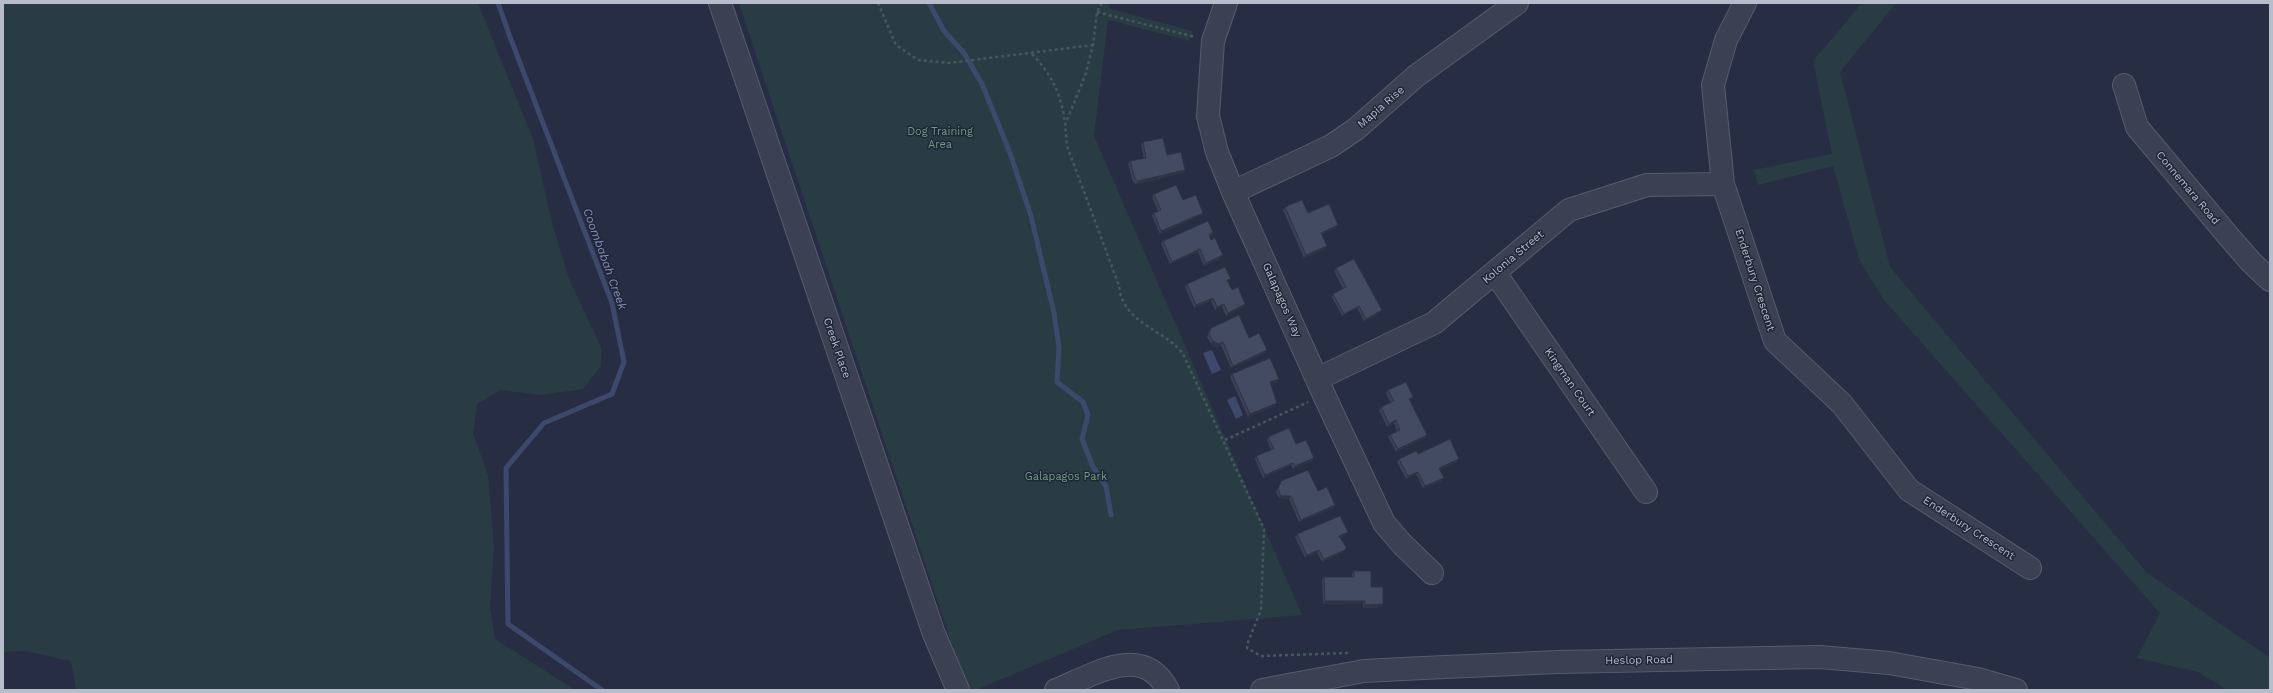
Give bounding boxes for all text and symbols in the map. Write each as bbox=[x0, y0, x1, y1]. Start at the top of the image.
street label: Mapia Rise bbox=[1355, 83, 1407, 131]
park label: Dog Training Area bbox=[907, 125, 973, 151]
street label: Connemara Road bbox=[2154, 149, 2222, 227]
water label: Coombabah Creek bbox=[580, 206, 630, 312]
street label: Kolonia Street bbox=[1480, 227, 1547, 286]
street label: Enderbury Crescent bbox=[1732, 227, 1778, 333]
street label: Galapagos Way bbox=[1260, 261, 1304, 340]
street label: Creek Place bbox=[821, 316, 853, 380]
street label: Kingman Court bbox=[1542, 346, 1598, 419]
park label: Galapagos Park bbox=[1025, 470, 1107, 483]
street label: Enderbury Crescent bbox=[1921, 493, 2018, 563]
street label: Heslop Road bbox=[1605, 653, 1673, 667]

